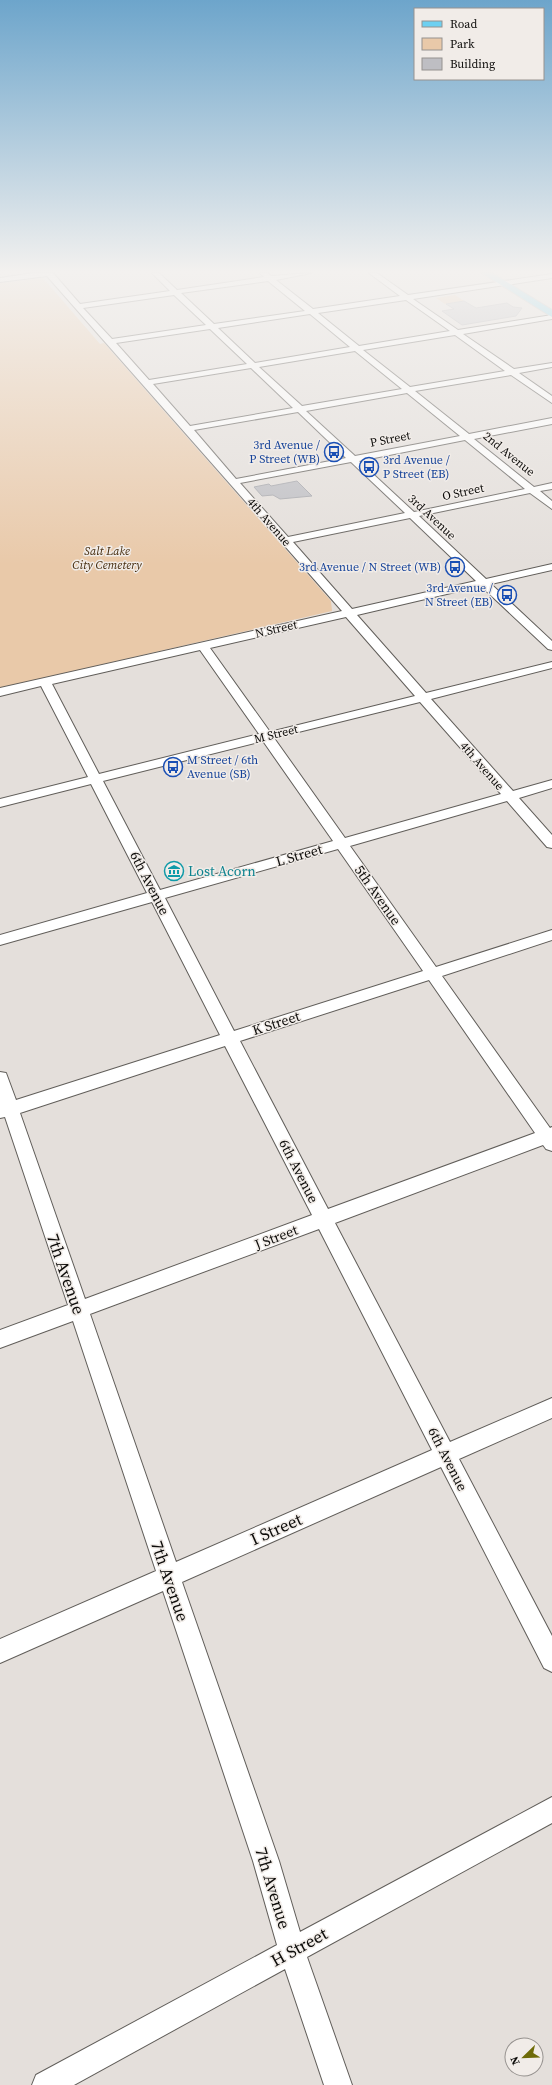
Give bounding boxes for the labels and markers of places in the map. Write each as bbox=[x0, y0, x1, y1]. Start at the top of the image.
place label: 3rd Avenue / P Street (WB) bbox=[249, 437, 320, 467]
bus stop icon: 3rd Avenue / P Street (WB) bbox=[323, 441, 345, 463]
place label: 3rd Avenue / P Street (EB) bbox=[383, 452, 450, 482]
bus stop icon: 3rd Avenue / P Street (EB) bbox=[358, 456, 380, 478]
bus stop icon: 3rd Avenue / N Street (WB) bbox=[444, 556, 466, 578]
place label: 3rd Avenue / N Street (WB) bbox=[299, 559, 441, 575]
place label: 3rd Avenue / N Street (EB) bbox=[425, 580, 493, 610]
bus stop icon: 3rd Avenue / N Street (EB) bbox=[496, 584, 518, 606]
place label: M Street / 6th Avenue (SB) bbox=[187, 752, 258, 782]
bus stop icon: M Street / 6th Avenue (SB) bbox=[162, 756, 184, 778]
museum icon: Lost Acorn bbox=[163, 860, 185, 882]
place label: Lost Acorn bbox=[188, 861, 256, 881]

